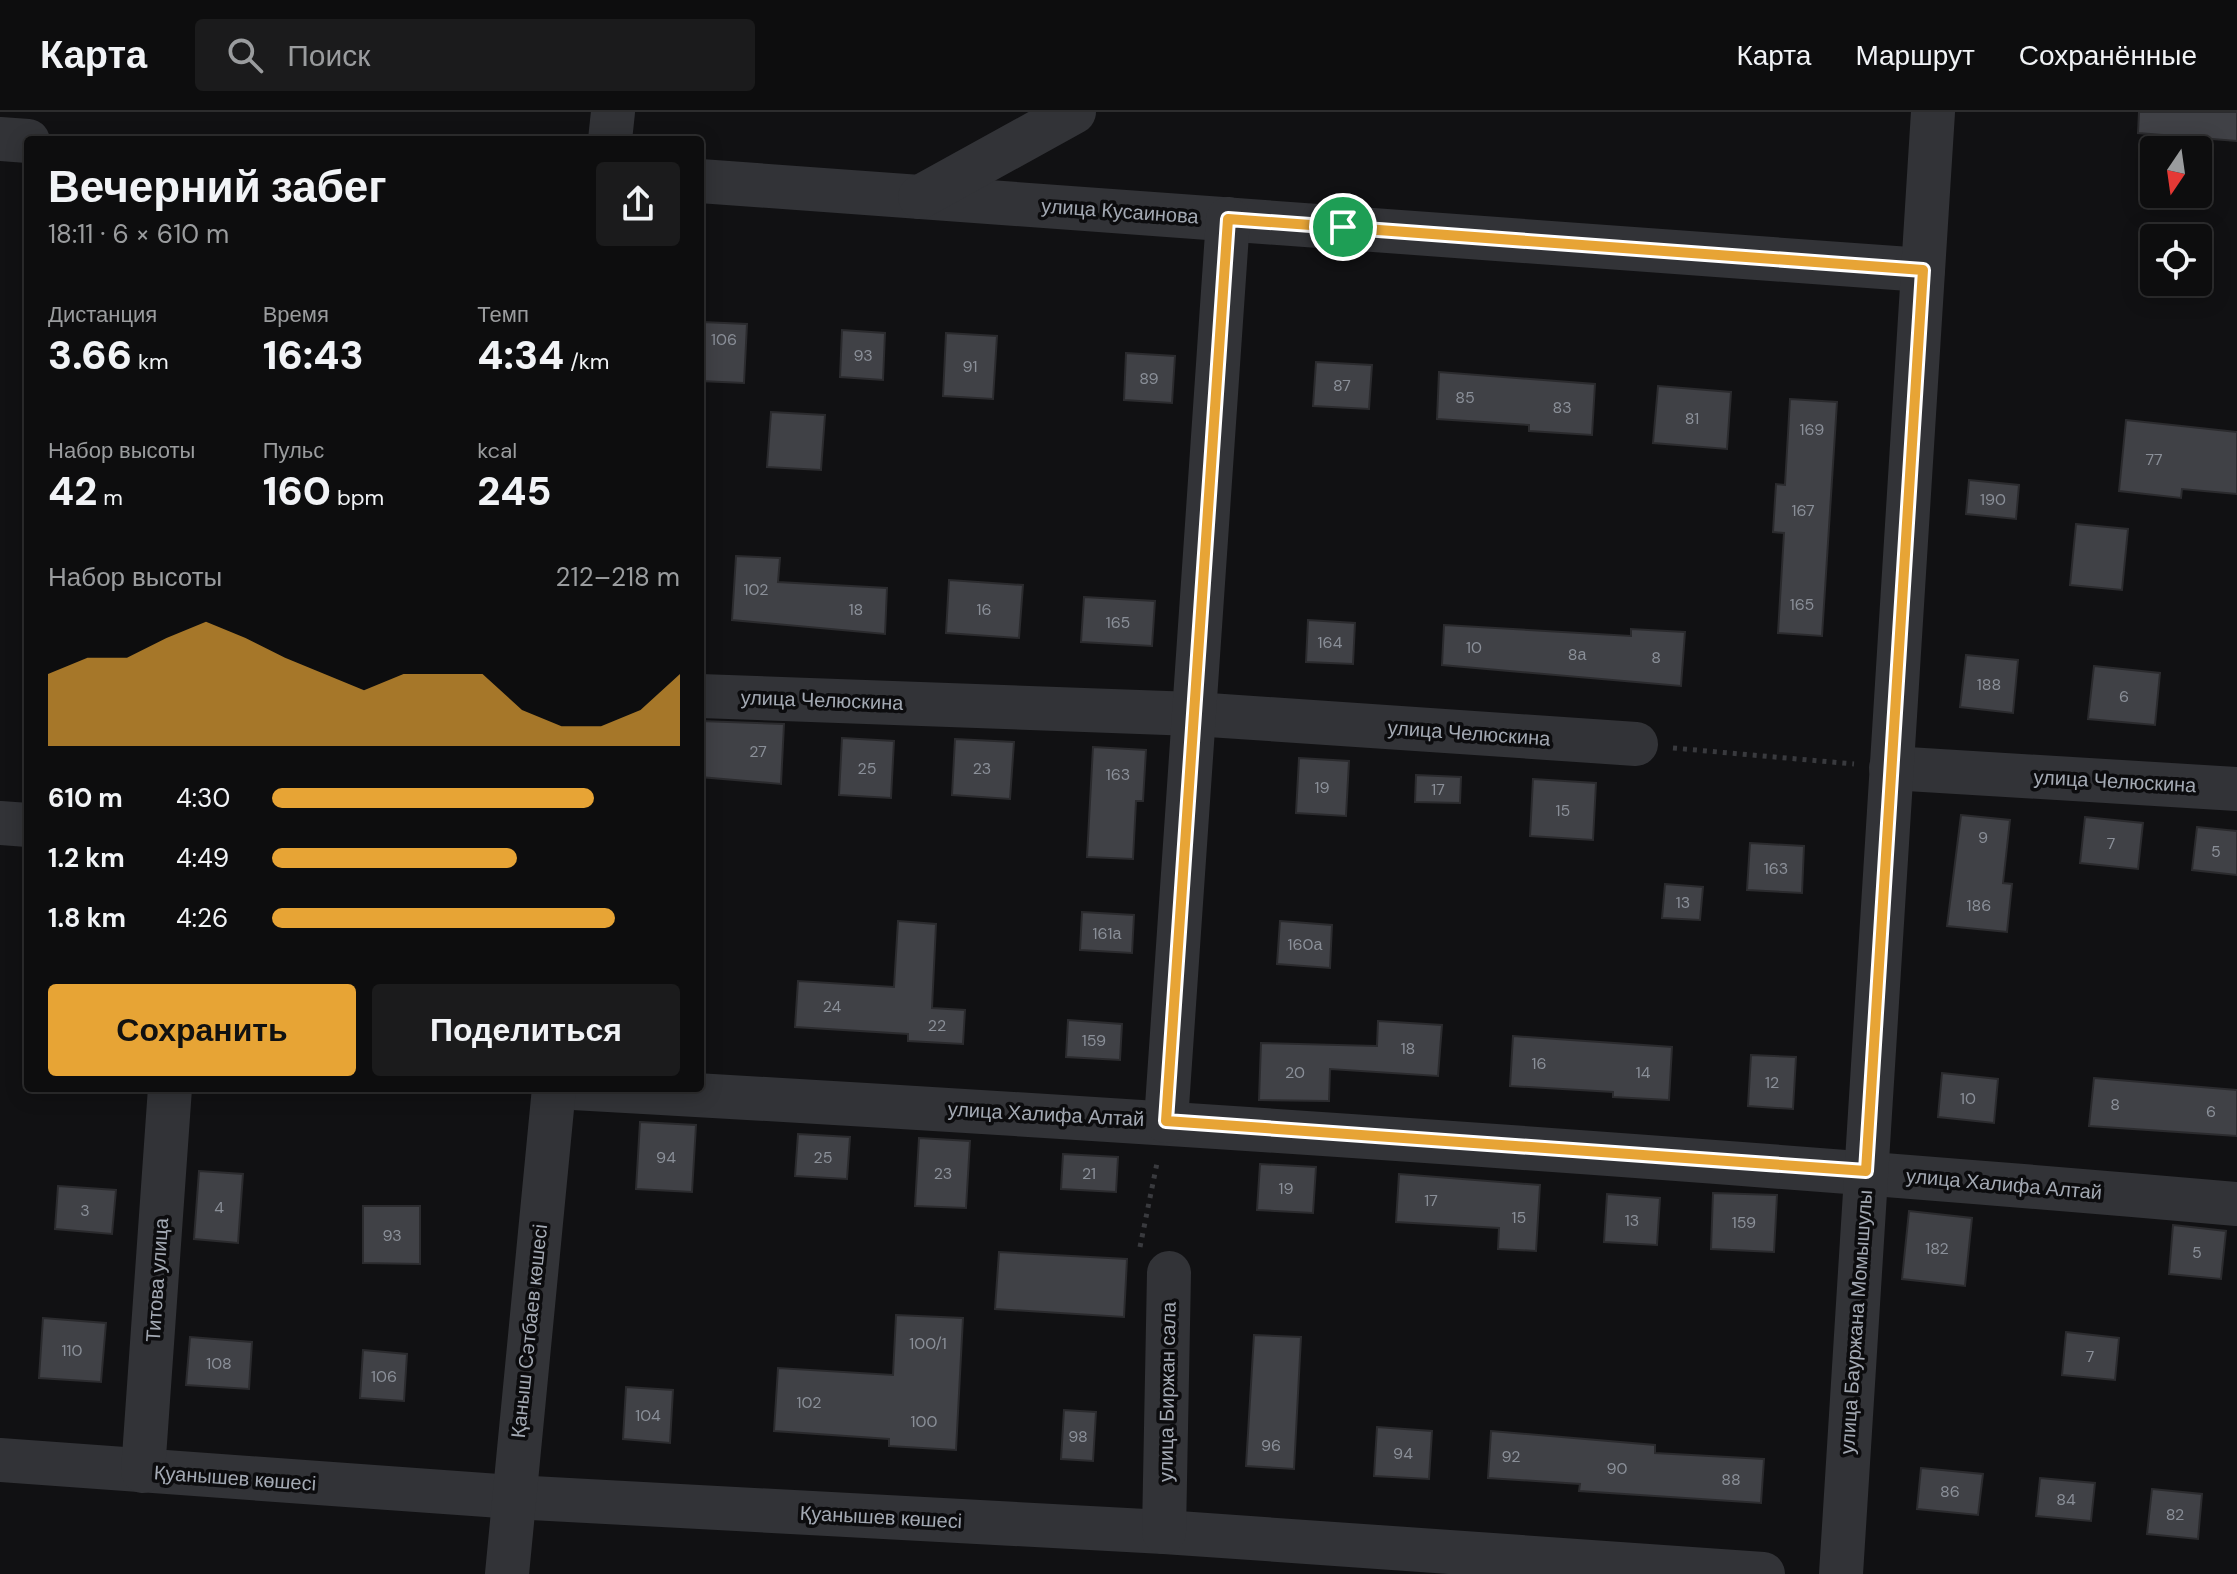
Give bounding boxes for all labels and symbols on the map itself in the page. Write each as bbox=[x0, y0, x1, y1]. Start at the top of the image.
north arrow bbox=[2140, 136, 2212, 208]
street label: улица Кусаинова bbox=[1040, 193, 1200, 230]
pin bbox=[1309, 193, 1377, 261]
house number: 106 bbox=[711, 329, 737, 350]
house number: 93 bbox=[853, 345, 873, 366]
house number: 91 bbox=[963, 356, 977, 377]
house number: 89 bbox=[1139, 368, 1159, 389]
house number: 87 bbox=[1333, 375, 1351, 396]
house number: 85 bbox=[1455, 387, 1475, 408]
house number: 83 bbox=[1552, 397, 1572, 418]
house number: 81 bbox=[1685, 408, 1699, 429]
house number: 169 bbox=[1800, 419, 1824, 440]
house number: 77 bbox=[2145, 449, 2163, 470]
house number: 190 bbox=[1980, 489, 2006, 510]
house number: 167 bbox=[1791, 500, 1815, 521]
house number: 102 bbox=[744, 579, 769, 600]
house number: 165 bbox=[1790, 594, 1814, 615]
house number: 18 bbox=[849, 599, 863, 620]
house number: 16 bbox=[976, 599, 992, 620]
house number: 165 bbox=[1106, 612, 1130, 633]
house number: 164 bbox=[1318, 632, 1343, 653]
house number: 10 bbox=[1466, 637, 1482, 658]
house number: 8а bbox=[1568, 644, 1586, 665]
house number: 8 bbox=[1651, 647, 1661, 668]
house number: 188 bbox=[1977, 674, 2001, 695]
street label: улица Челюскина bbox=[740, 684, 905, 716]
house number: 6 bbox=[2119, 686, 2129, 707]
street label: улица Челюскина bbox=[1387, 714, 1552, 752]
house number: 27 bbox=[749, 741, 767, 762]
house number: 25 bbox=[858, 758, 876, 779]
house number: 23 bbox=[973, 758, 991, 779]
house number: 163 bbox=[1106, 764, 1130, 785]
street label: улица Челюскина bbox=[2033, 764, 2198, 798]
house number: 19 bbox=[1314, 777, 1330, 798]
house number: 17 bbox=[1431, 779, 1445, 800]
house number: 15 bbox=[1556, 800, 1570, 821]
house number: 9 bbox=[1978, 827, 1988, 848]
house number: 7 bbox=[2107, 833, 2115, 854]
house number: 5 bbox=[2211, 841, 2221, 862]
house number: 163 bbox=[1764, 858, 1788, 879]
house number: 13 bbox=[1676, 892, 1690, 913]
house number: 186 bbox=[1967, 895, 1991, 916]
house number: 161а bbox=[1093, 923, 1122, 944]
house number: 160а bbox=[1288, 934, 1323, 955]
house number: 24 bbox=[823, 996, 842, 1017]
house number: 22 bbox=[928, 1015, 946, 1036]
house number: 159 bbox=[1082, 1030, 1106, 1051]
house number: 18 bbox=[1401, 1038, 1415, 1059]
house number: 16 bbox=[1531, 1053, 1547, 1074]
house number: 20 bbox=[1285, 1062, 1305, 1083]
house number: 14 bbox=[1636, 1062, 1651, 1083]
house number: 12 bbox=[1765, 1072, 1779, 1093]
house number: 10 bbox=[1960, 1088, 1976, 1109]
house number: 8 bbox=[2110, 1094, 2120, 1115]
street label: улица Халифа Алтай bbox=[947, 1096, 1145, 1132]
house number: 6 bbox=[2206, 1101, 2216, 1122]
house number: 94 bbox=[656, 1147, 676, 1168]
house number: 25 bbox=[814, 1147, 832, 1168]
street label: улица Халифа Алтай bbox=[1905, 1162, 2103, 1206]
house number: 23 bbox=[934, 1163, 952, 1184]
house number: 21 bbox=[1082, 1163, 1096, 1184]
house number: 19 bbox=[1278, 1178, 1294, 1199]
street label: улица Бауржана Момышулы bbox=[1834, 1189, 1878, 1455]
house number: 17 bbox=[1424, 1190, 1438, 1211]
house number: 4 bbox=[214, 1197, 224, 1218]
house number: 3 bbox=[80, 1200, 90, 1221]
house number: 15 bbox=[1512, 1207, 1526, 1228]
house number: 13 bbox=[1625, 1210, 1639, 1231]
house number: 159 bbox=[1732, 1212, 1756, 1233]
street label: Титова улица bbox=[140, 1216, 174, 1343]
street label: Қаныш Сәтбаев көшесі bbox=[505, 1223, 553, 1439]
house number: 93 bbox=[382, 1225, 402, 1246]
house number: 182 bbox=[1925, 1238, 1949, 1259]
house number: 5 bbox=[2192, 1242, 2202, 1263]
street label: улица Биржан сала bbox=[1152, 1301, 1182, 1482]
house number: 100/1 bbox=[909, 1333, 947, 1354]
house number: 110 bbox=[62, 1340, 83, 1361]
house number: 7 bbox=[2086, 1346, 2094, 1367]
house number: 108 bbox=[206, 1353, 232, 1374]
house number: 106 bbox=[371, 1366, 397, 1387]
house number: 102 bbox=[797, 1392, 822, 1413]
house number: 104 bbox=[635, 1405, 661, 1426]
house number: 100 bbox=[911, 1411, 937, 1432]
house number: 98 bbox=[1068, 1426, 1088, 1447]
house number: 96 bbox=[1261, 1435, 1281, 1456]
house number: 94 bbox=[1393, 1443, 1413, 1464]
house number: 92 bbox=[1502, 1446, 1521, 1467]
house number: 90 bbox=[1607, 1458, 1628, 1479]
street label: Қуанышев көшесі bbox=[153, 1459, 317, 1497]
house number: 88 bbox=[1721, 1469, 1741, 1490]
house number: 86 bbox=[1940, 1481, 1960, 1502]
house number: 84 bbox=[2056, 1489, 2076, 1510]
street label: Қуанышев көшесі bbox=[799, 1500, 963, 1534]
house number: 82 bbox=[2166, 1504, 2184, 1525]

